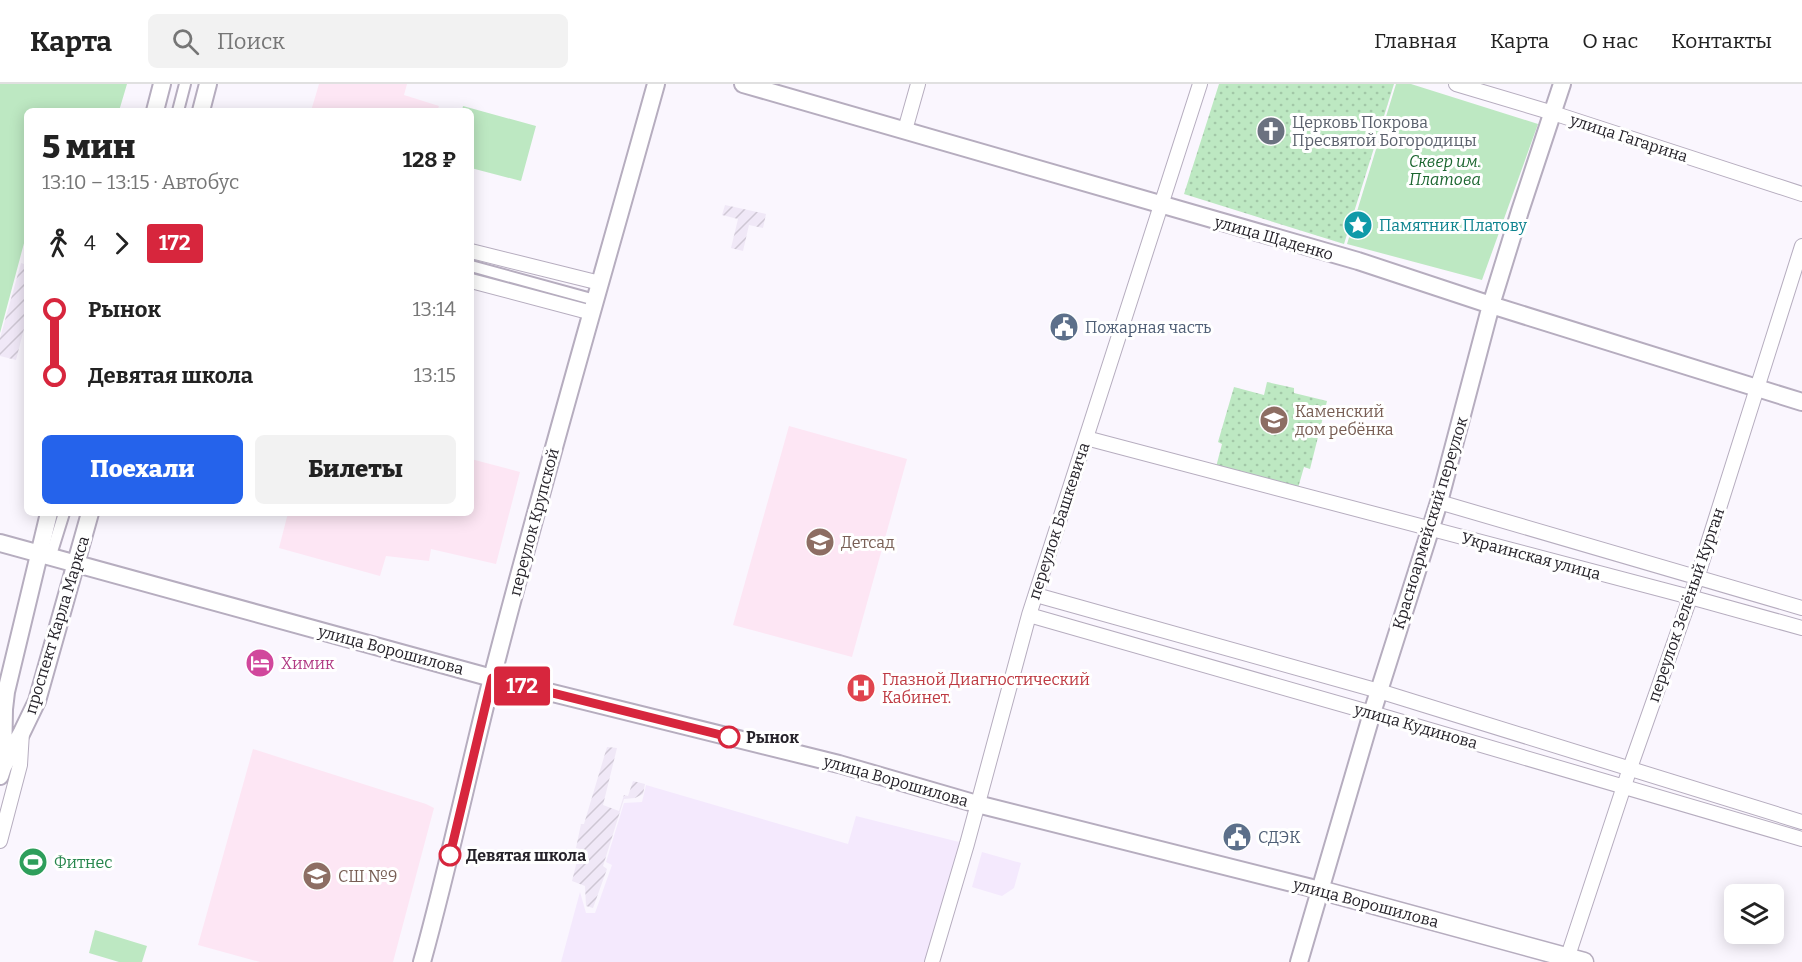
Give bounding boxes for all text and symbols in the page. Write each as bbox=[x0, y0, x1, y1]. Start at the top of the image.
search box bbox=[148, 14, 568, 68]
text: Карта bbox=[30, 25, 112, 58]
icon: search bbox=[169, 25, 202, 58]
text: Поиск bbox=[217, 28, 285, 55]
text: Главная bbox=[1374, 28, 1457, 54]
text: Карта bbox=[1490, 28, 1549, 54]
text: О нас bbox=[1582, 28, 1638, 54]
text: Контакты bbox=[1671, 28, 1772, 54]
street label: улица Гагарина bbox=[1567, 110, 1690, 166]
place label: Церковь Покрова Пресвятой Богородицы bbox=[1292, 113, 1477, 150]
church icon: Церковь Покрова Пресвятой Богородицы bbox=[1255, 115, 1287, 147]
text: 5 мин bbox=[42, 127, 135, 167]
text: 128 ₽ bbox=[402, 146, 456, 173]
park label: Сквер им. Платова bbox=[1409, 152, 1481, 189]
text: 13:10 – 13:15 · Автобус bbox=[42, 170, 239, 194]
place icon: Памятник Платову bbox=[1342, 209, 1374, 241]
street label: улица Щаденко bbox=[1212, 212, 1336, 264]
place label: Памятник Платову bbox=[1379, 216, 1528, 235]
icon: walk bbox=[42, 227, 75, 260]
icon: forward bbox=[105, 227, 138, 260]
text: 172 bbox=[159, 230, 191, 256]
text: 4 bbox=[84, 231, 96, 255]
text: Рынок bbox=[88, 296, 161, 323]
text: 13:14 bbox=[412, 297, 456, 321]
public building icon: Пожарная часть bbox=[1048, 311, 1080, 343]
place label: Пожарная часть bbox=[1085, 318, 1211, 337]
text: Девятая школа bbox=[88, 362, 253, 389]
text: 13:15 bbox=[413, 363, 456, 387]
place label: Каменский дом ребёнка bbox=[1295, 402, 1394, 439]
school or university icon: Каменский дом ребёнка bbox=[1258, 404, 1290, 436]
street label: Красноармейский переулок bbox=[1389, 414, 1472, 632]
button: Поехали bbox=[42, 435, 243, 504]
button: Билеты bbox=[255, 435, 456, 504]
street label: переулок Башкевича bbox=[1025, 440, 1093, 602]
street label: переулок Крупской bbox=[505, 446, 563, 598]
street label: переулок Зелёный Курган bbox=[1644, 505, 1728, 705]
school or university icon: Детсад bbox=[804, 526, 836, 558]
street label: Украинская улица bbox=[1459, 528, 1603, 584]
street label: проспект Карла Маркса bbox=[21, 533, 93, 716]
place label: Детсад bbox=[841, 533, 895, 552]
street label: улица Ворошилова bbox=[315, 621, 466, 679]
hotel icon: Химик bbox=[244, 647, 276, 679]
place label: Химик bbox=[281, 654, 335, 673]
line badge: 172 bbox=[488, 666, 556, 706]
place label: Глазной Диагностический Кабинет. bbox=[882, 670, 1090, 707]
hospital icon: Глазной Диагностический Кабинет. bbox=[845, 672, 877, 704]
text: 172 bbox=[506, 673, 538, 699]
street label: улица Кудинова bbox=[1351, 699, 1480, 753]
marker: Рынок bbox=[718, 726, 740, 748]
place label: Рынок bbox=[746, 728, 799, 747]
street label: улица Ворошилова bbox=[820, 751, 971, 811]
public building icon: СДЭК bbox=[1221, 821, 1253, 853]
place label: СДЭК bbox=[1258, 828, 1301, 847]
marker: Девятая школа bbox=[439, 844, 461, 866]
sports icon: Фитнес bbox=[17, 846, 49, 878]
place label: Девятая школа bbox=[466, 846, 586, 865]
place label: Фитнес bbox=[54, 853, 113, 872]
school or university icon: СШ №9 bbox=[301, 860, 333, 892]
place label: СШ №9 bbox=[338, 867, 398, 886]
street label: улица Ворошилова bbox=[1290, 874, 1441, 932]
map controls bbox=[1724, 884, 1784, 944]
button: layers bbox=[1724, 884, 1784, 944]

